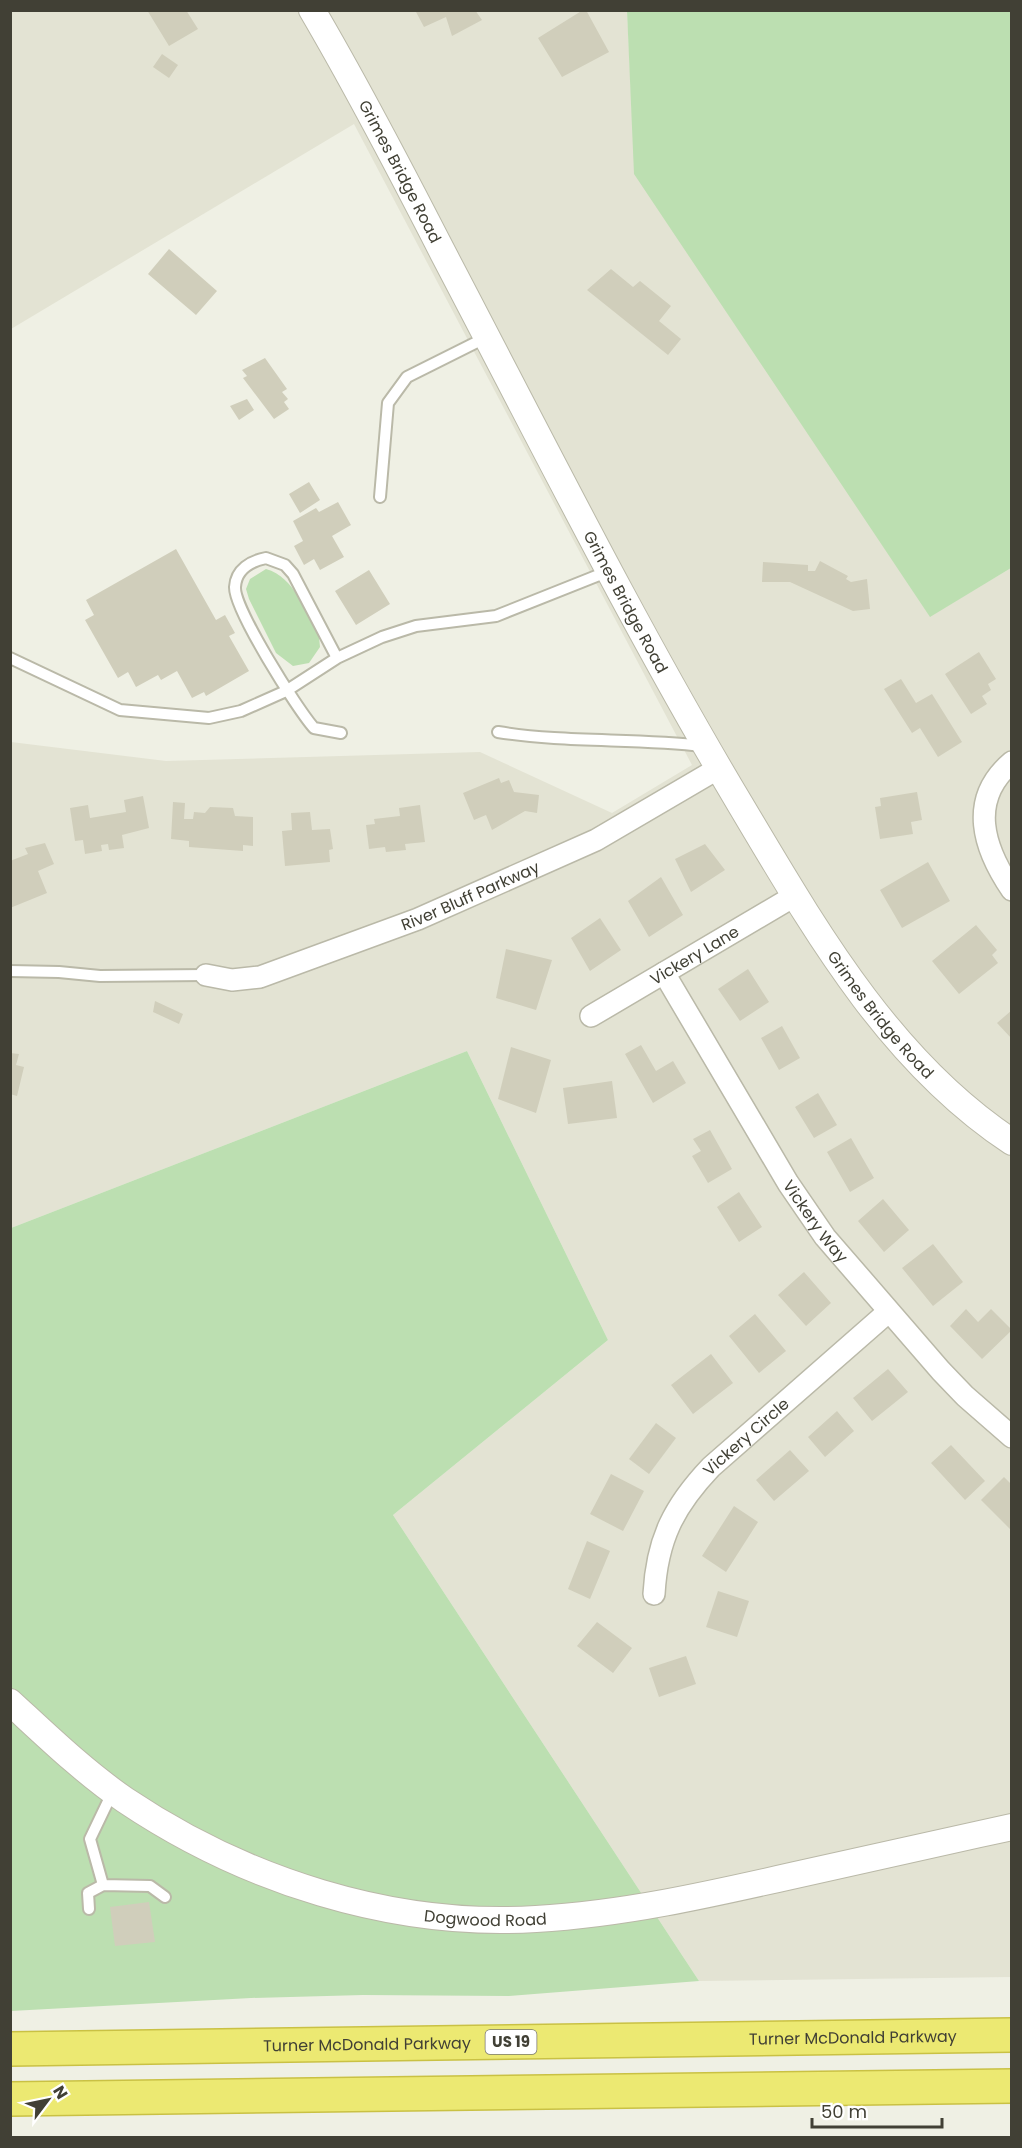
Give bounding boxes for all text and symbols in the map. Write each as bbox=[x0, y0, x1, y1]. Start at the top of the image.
street label: Grimes Bridge Road bbox=[353, 96, 447, 247]
street label: Grimes Bridge Road bbox=[578, 527, 673, 677]
street label: River Bluff Parkway bbox=[398, 856, 543, 936]
street label: Vickery Lane bbox=[646, 920, 743, 991]
street label: Grimes Bridge Road bbox=[822, 946, 939, 1084]
street label: Vickery Way bbox=[777, 1175, 853, 1268]
street label: Vickery Circle bbox=[698, 1393, 794, 1481]
street label: Dogwood Road bbox=[423, 1904, 548, 1932]
street label: Turner McDonald Parkway bbox=[749, 2025, 957, 2051]
road number: US 19 bbox=[486, 2030, 536, 2054]
street label: Turner McDonald Parkway bbox=[263, 2032, 471, 2057]
north arrow bbox=[18, 2070, 78, 2130]
text: N bbox=[47, 2081, 73, 2104]
scale bar bbox=[812, 2091, 942, 2129]
text: 50 m bbox=[821, 2099, 867, 2124]

